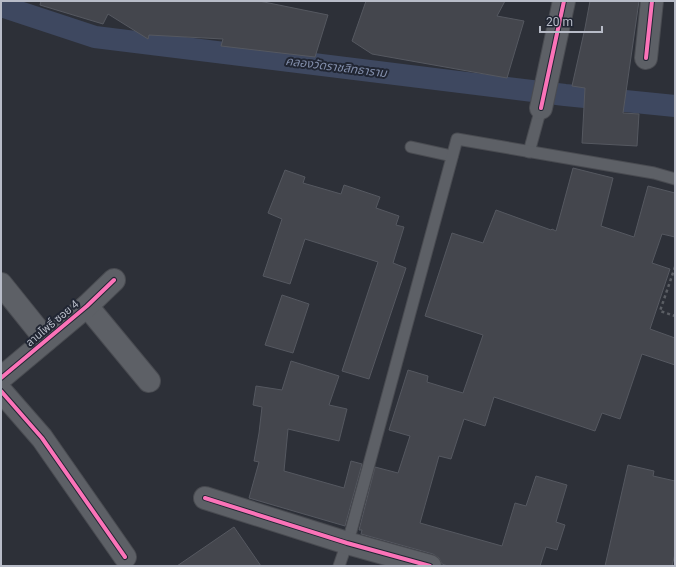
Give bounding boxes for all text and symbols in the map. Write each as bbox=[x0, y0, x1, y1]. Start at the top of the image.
scale bar bbox=[540, 8, 602, 34]
text: 20 m bbox=[546, 15, 573, 29]
water label: คลองวัดราชสิทธาราม bbox=[285, 54, 389, 80]
street label: ลานโพธิ์ ซอย 4 bbox=[23, 297, 81, 349]

